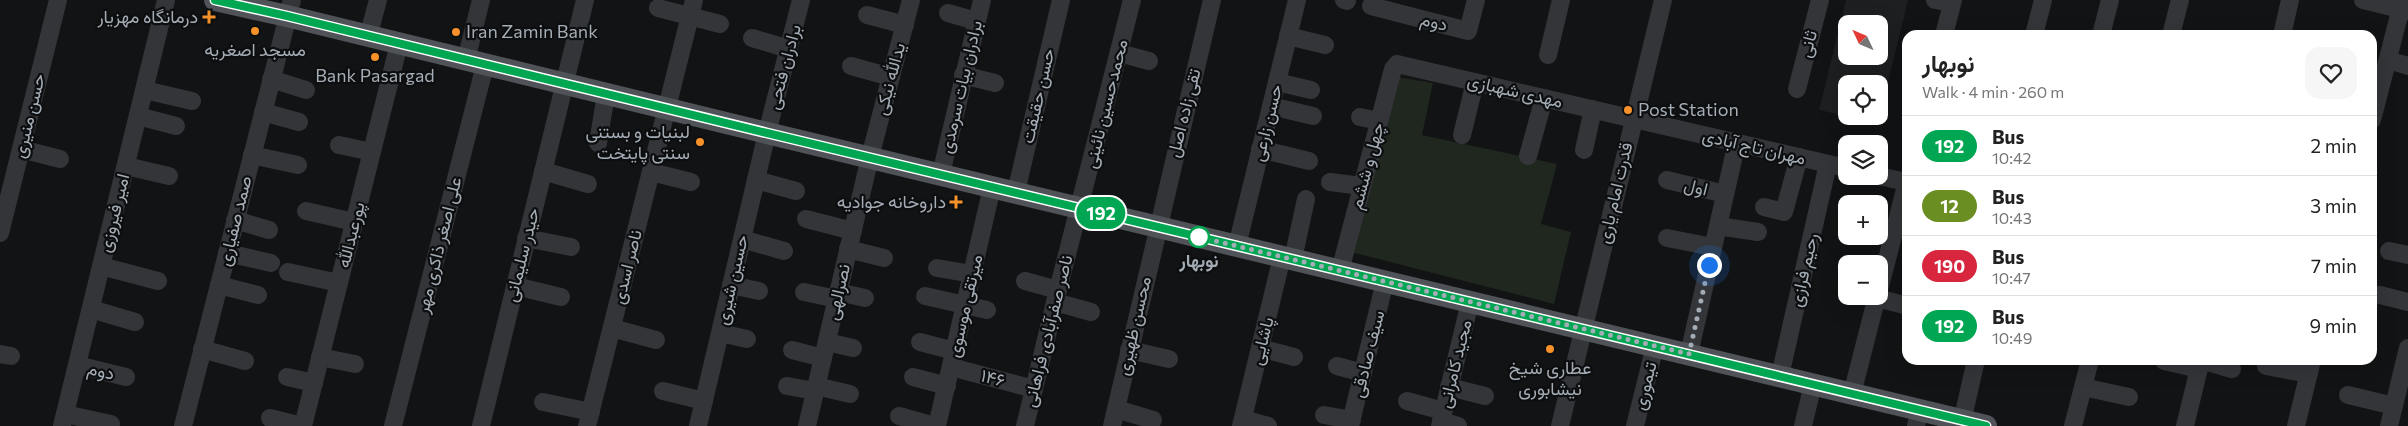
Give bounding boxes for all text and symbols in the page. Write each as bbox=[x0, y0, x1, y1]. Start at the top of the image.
place label: درمانگاه مهزیار bbox=[96, 5, 198, 28]
street label: دوم bbox=[1418, 7, 1450, 37]
marker: درمانگاه مهزیار bbox=[202, 10, 216, 24]
north arrow bbox=[1838, 15, 1888, 65]
map controls bbox=[1838, 15, 1888, 305]
street label: برادران بیات سرمدی bbox=[934, 18, 987, 156]
place label: Iran Zamin Bank bbox=[466, 20, 598, 42]
street label: برادران فتحی bbox=[761, 22, 806, 112]
marker: مسجد اصغریه bbox=[249, 25, 261, 37]
marker: Iran Zamin Bank bbox=[450, 26, 462, 38]
street label: ثانی bbox=[1793, 28, 1822, 60]
street label: محمدحسین نائینی bbox=[1078, 37, 1133, 171]
place label: مسجد اصغریه bbox=[204, 38, 306, 61]
street label: یدالله نیکی bbox=[869, 40, 910, 118]
street label: حسن حقیقت bbox=[1015, 46, 1060, 146]
button: heart bbox=[2305, 47, 2357, 99]
text: نوبهار bbox=[1922, 48, 1974, 77]
marker: Bank Pasargad bbox=[369, 51, 381, 63]
place label: Bank Pasargad bbox=[315, 64, 435, 86]
street label: تقی زاده اصل bbox=[1161, 66, 1206, 160]
street label: مهدی شهبازی bbox=[1465, 68, 1565, 113]
street label: حسن منیری bbox=[7, 71, 50, 160]
button: locate bbox=[1838, 75, 1888, 125]
street label: حسن زارعی bbox=[1246, 82, 1287, 164]
text: Walk · 4 min · 260 m bbox=[1922, 82, 2064, 101]
place label: Post Station bbox=[1638, 98, 1739, 120]
marker: Post Station bbox=[1622, 104, 1634, 116]
place label: لبنیات و بستنی سنتی پایتخت bbox=[585, 120, 690, 165]
street label: چهل و ششم bbox=[1344, 120, 1390, 212]
street label: مهران تاج آبادی bbox=[1700, 123, 1808, 171]
text: Bus bbox=[1992, 125, 2024, 148]
text: 2 min bbox=[2310, 134, 2357, 157]
button: layers bbox=[1838, 135, 1888, 185]
text: 192 bbox=[1935, 135, 1964, 157]
marker: لبنیات و بستنی سنتی پایتخت bbox=[694, 136, 706, 148]
street label: قدرت امام یاری bbox=[1592, 140, 1638, 246]
text: 10:42 bbox=[1992, 148, 2031, 167]
street label: امیر فیروزی bbox=[93, 171, 134, 255]
street label: اول bbox=[1682, 172, 1710, 201]
street label: صمد صفیاری bbox=[212, 173, 257, 269]
street label: علی اصغر ذاکری مهر bbox=[410, 174, 467, 316]
text: Bus bbox=[1992, 185, 2024, 208]
place label: داروخانه جوادیه bbox=[837, 190, 946, 213]
text: 3 min bbox=[2310, 194, 2357, 217]
button: + bbox=[1838, 195, 1888, 245]
text: 12 bbox=[1940, 195, 1959, 217]
marker: داروخانه جوادیه bbox=[950, 196, 962, 208]
line badge: 192 bbox=[1072, 197, 1130, 229]
street label: پورعبدالله bbox=[331, 199, 371, 271]
text: 192 bbox=[1086, 202, 1116, 224]
street label: حیدر سلیمانی bbox=[499, 205, 544, 304]
text: 10:43 bbox=[1992, 208, 2032, 227]
marker: نوبهار bbox=[1188, 226, 1210, 248]
street label: ناصر اسدی bbox=[606, 227, 647, 307]
street label: رحیم فرازی bbox=[1784, 231, 1824, 309]
street label: حسین شیری bbox=[710, 233, 753, 327]
text: Bus bbox=[1992, 245, 2024, 268]
place label: نوبهار bbox=[1178, 249, 1219, 272]
street label: میرتقی موسوی bbox=[941, 252, 988, 360]
street label: ناصر صفرآبادی فراهانی bbox=[1017, 252, 1078, 409]
your location bbox=[1697, 253, 1722, 278]
text: 7 min bbox=[2311, 254, 2357, 277]
button: − bbox=[1838, 255, 1888, 305]
text: 190 bbox=[1934, 255, 1965, 277]
street label: نصرالهی bbox=[820, 262, 855, 322]
text: 10:47 bbox=[1992, 268, 2031, 287]
street label: محسن ظهیری bbox=[1111, 274, 1156, 378]
text: Bus bbox=[1992, 305, 2024, 328]
street label: سیف صادقی bbox=[1346, 308, 1389, 400]
street label: پاشایی bbox=[1244, 314, 1280, 368]
text: 9 min bbox=[2309, 314, 2357, 337]
text: 192 bbox=[1935, 315, 1964, 337]
street label: مجید کامرانی bbox=[1432, 317, 1477, 411]
text: 10:49 bbox=[1992, 328, 2032, 347]
marker: عطاری شیخ نیشابوری bbox=[1544, 343, 1556, 355]
street label: دوم bbox=[85, 356, 117, 386]
place label: عطاری شیخ نیشابوری bbox=[1509, 356, 1591, 400]
street label: تیموری bbox=[1627, 359, 1662, 413]
street label: ۱۴۶ bbox=[979, 363, 1008, 391]

